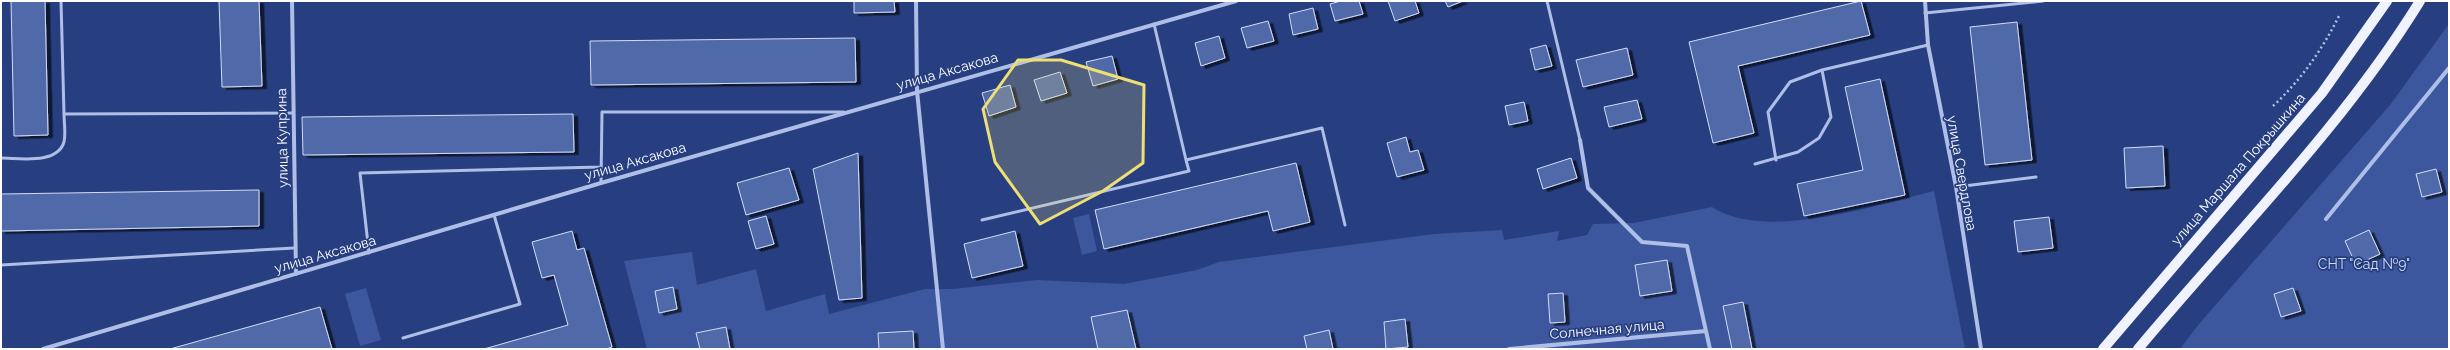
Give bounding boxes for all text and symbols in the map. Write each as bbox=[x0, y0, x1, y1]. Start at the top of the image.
street label: улица Аксакова bbox=[894, 49, 1000, 93]
street label: улица Куприна bbox=[273, 88, 291, 188]
street label: улица Маршала Покрышкина bbox=[2168, 90, 2308, 248]
street label: улица Свердлова bbox=[1944, 114, 1980, 232]
street label: улица Аксакова bbox=[582, 139, 688, 183]
street label: улица Аксакова bbox=[272, 232, 378, 276]
park label: СНТ "Сад №9" bbox=[2318, 256, 2410, 272]
street label: Солнечная улица bbox=[1549, 316, 1665, 342]

